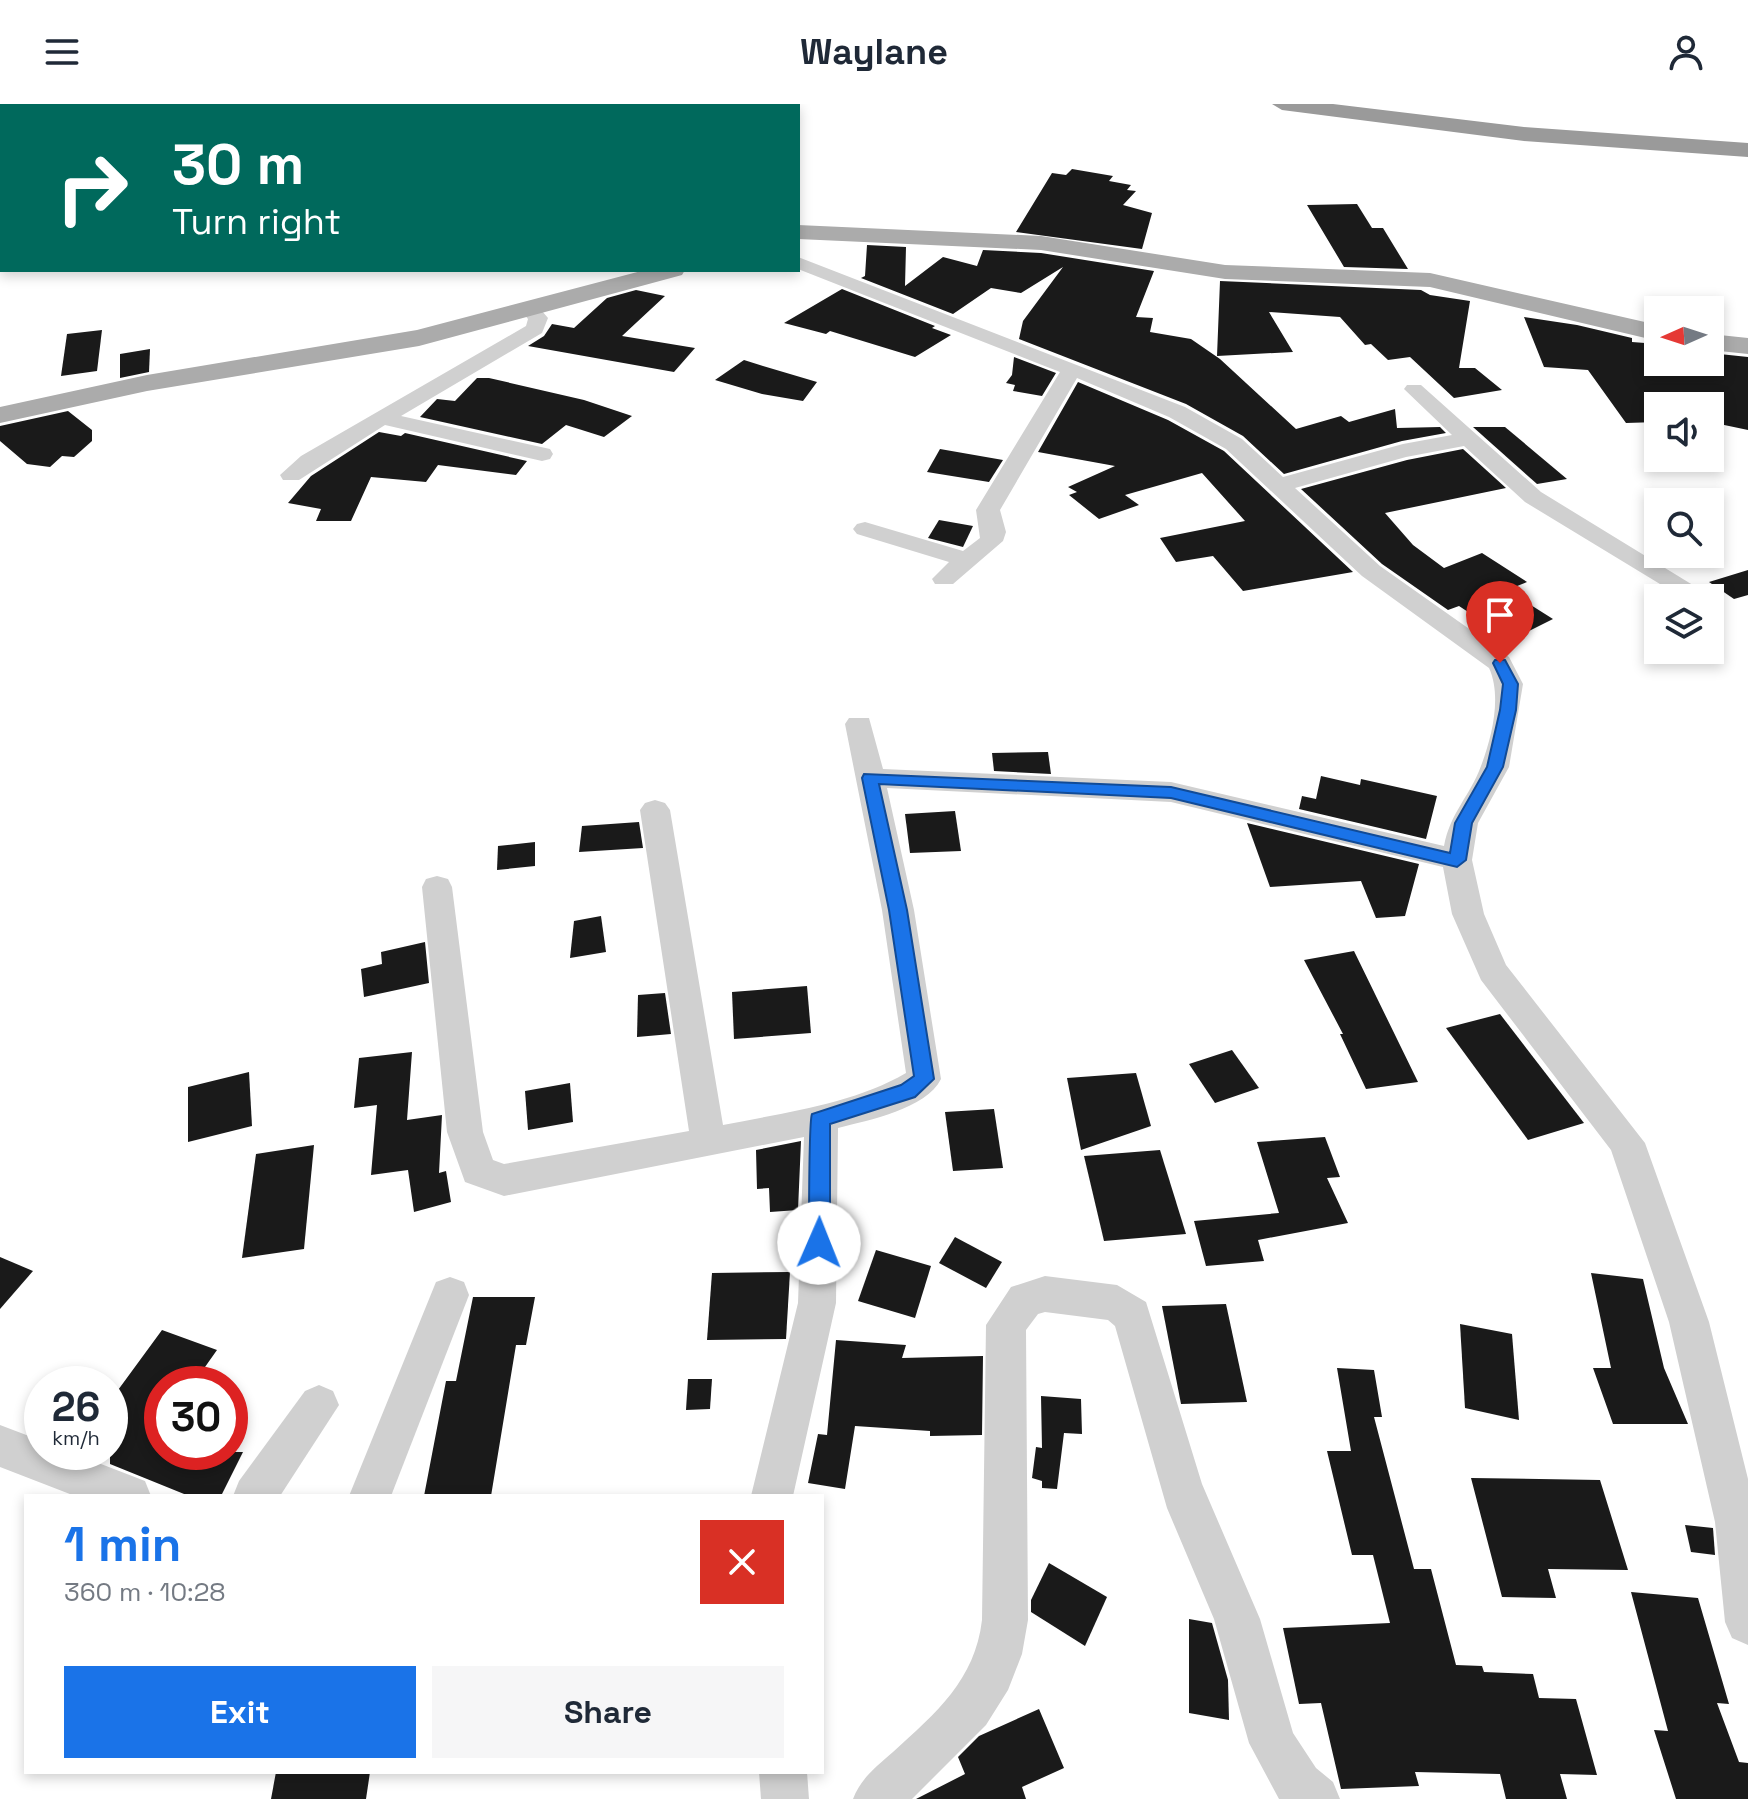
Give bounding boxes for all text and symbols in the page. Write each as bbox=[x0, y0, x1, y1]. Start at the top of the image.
text: Waylane bbox=[800, 29, 948, 75]
icon: menu bbox=[40, 30, 84, 74]
icon: person bbox=[1664, 30, 1708, 74]
text: 30 m bbox=[172, 129, 304, 200]
icon: right bbox=[40, 136, 144, 240]
text: Turn right bbox=[172, 199, 341, 245]
north arrow bbox=[1644, 296, 1724, 376]
map controls bbox=[1644, 296, 1724, 664]
button: sound bbox=[1644, 392, 1724, 472]
button: search bbox=[1644, 488, 1724, 568]
pin bbox=[1466, 581, 1534, 663]
button: layers bbox=[1644, 584, 1724, 664]
icon: arrive bbox=[1478, 593, 1522, 637]
position arrow bbox=[777, 1201, 861, 1285]
speed limit sign: 30 bbox=[144, 1366, 248, 1470]
text: 26 bbox=[52, 1382, 100, 1433]
text: km/h bbox=[52, 1425, 100, 1451]
text: 1 min bbox=[64, 1514, 181, 1575]
button: close bbox=[700, 1520, 784, 1604]
text: 360 m · 10:28 bbox=[64, 1575, 226, 1609]
button: Exit bbox=[64, 1666, 416, 1758]
button: Share bbox=[432, 1666, 784, 1758]

